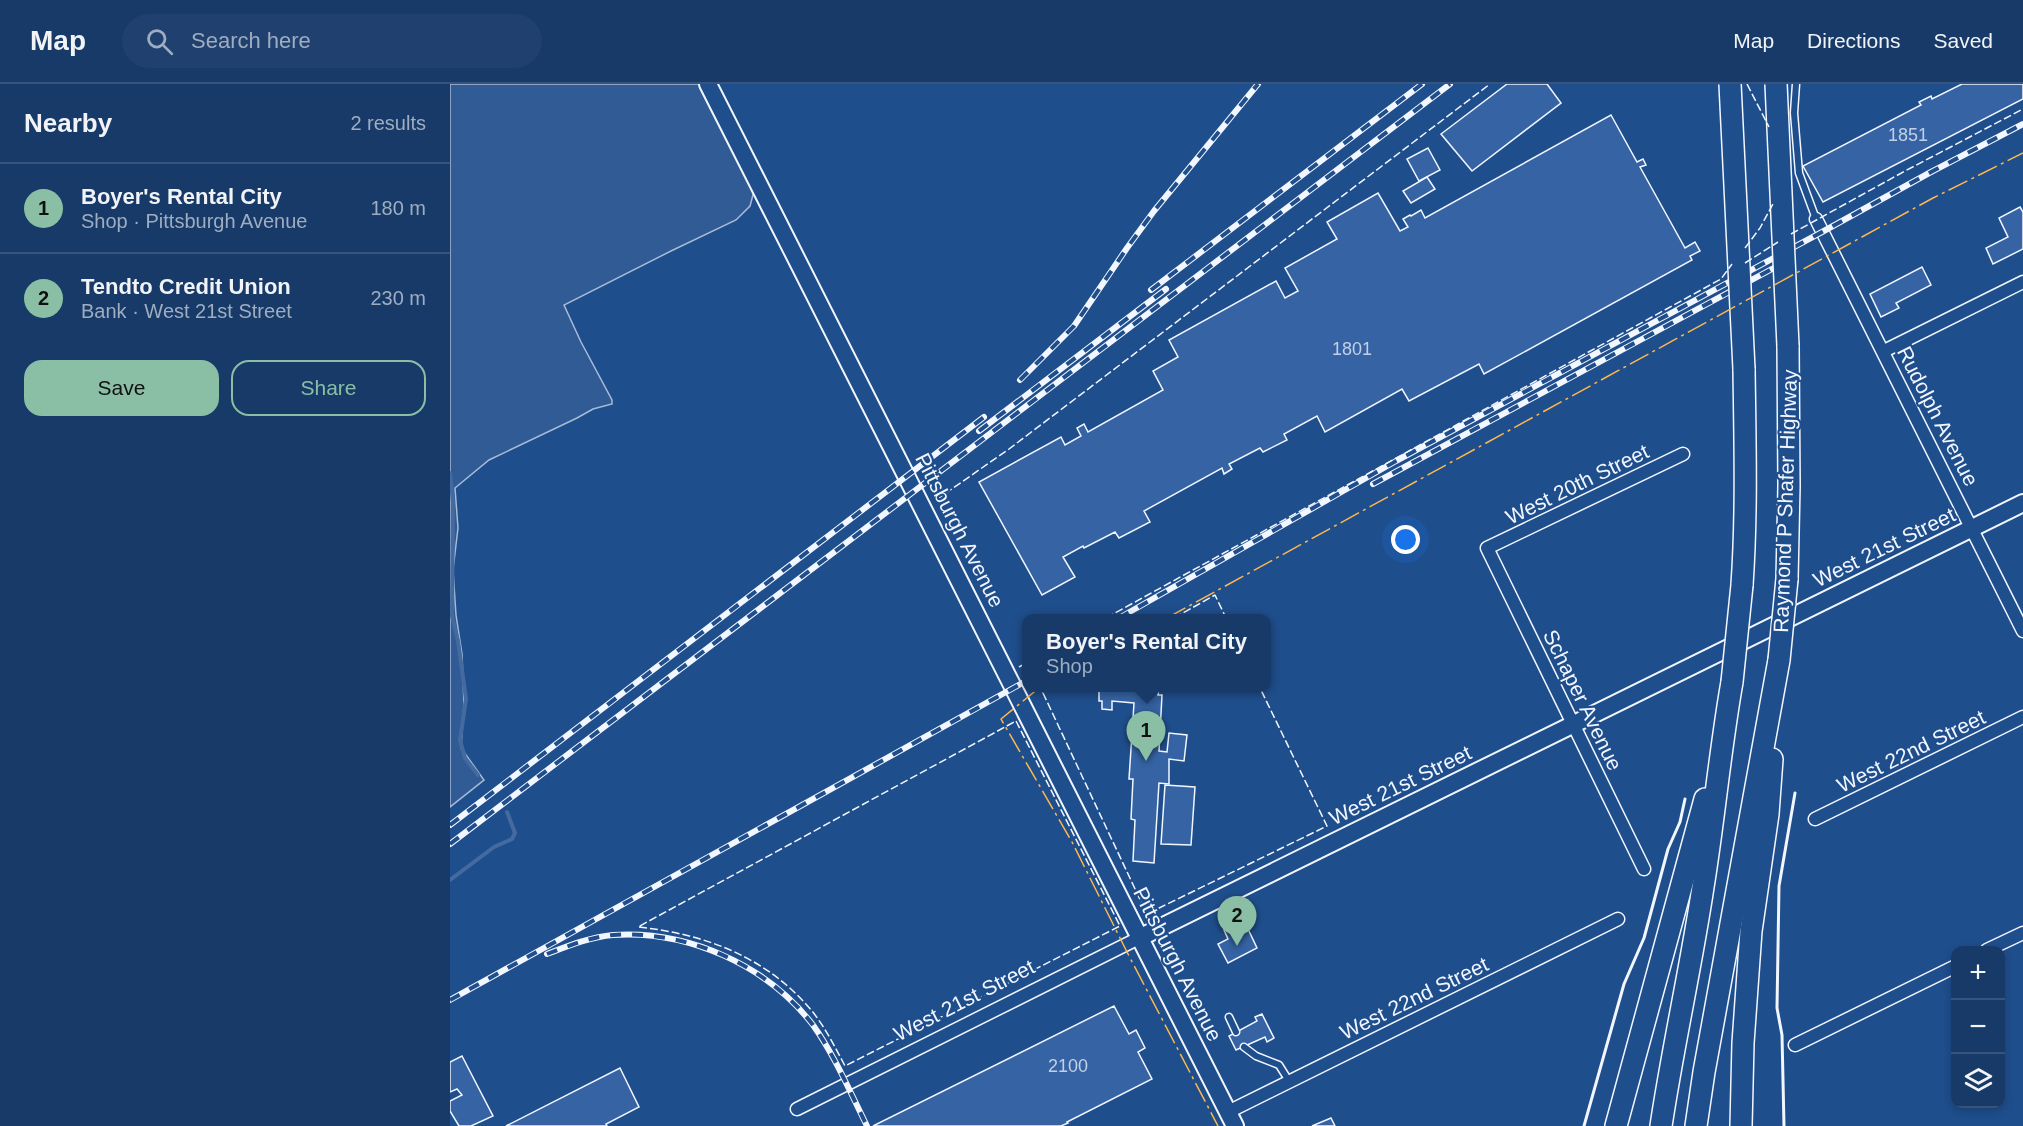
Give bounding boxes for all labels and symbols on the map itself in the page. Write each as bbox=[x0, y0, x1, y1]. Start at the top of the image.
house number: 1851 bbox=[1888, 125, 1928, 145]
house number: 1801 bbox=[1332, 339, 1372, 359]
street label: Rudolph Avenue bbox=[1893, 342, 1983, 490]
street label: Raymond P Shafer Highway bbox=[1769, 368, 1801, 633]
street label: West 20th Street bbox=[1502, 439, 1652, 529]
street label: Pittsburgh Avenue bbox=[911, 449, 1009, 611]
street label: West 21st Street bbox=[1809, 503, 1959, 591]
your location bbox=[1391, 525, 1420, 554]
street label: Schaper Avenue bbox=[1539, 626, 1627, 774]
street label: West 22nd Street bbox=[1833, 705, 1989, 797]
pin: 1 bbox=[1126, 712, 1166, 761]
street label: West 21st Street bbox=[1325, 741, 1475, 829]
street label: Pittsburgh Avenue bbox=[1129, 883, 1227, 1045]
pin: 2 bbox=[1218, 896, 1256, 946]
street label: West 22nd Street bbox=[1336, 952, 1492, 1044]
street label: West 21st Street bbox=[890, 955, 1038, 1045]
house number: 2100 bbox=[1048, 1056, 1088, 1076]

